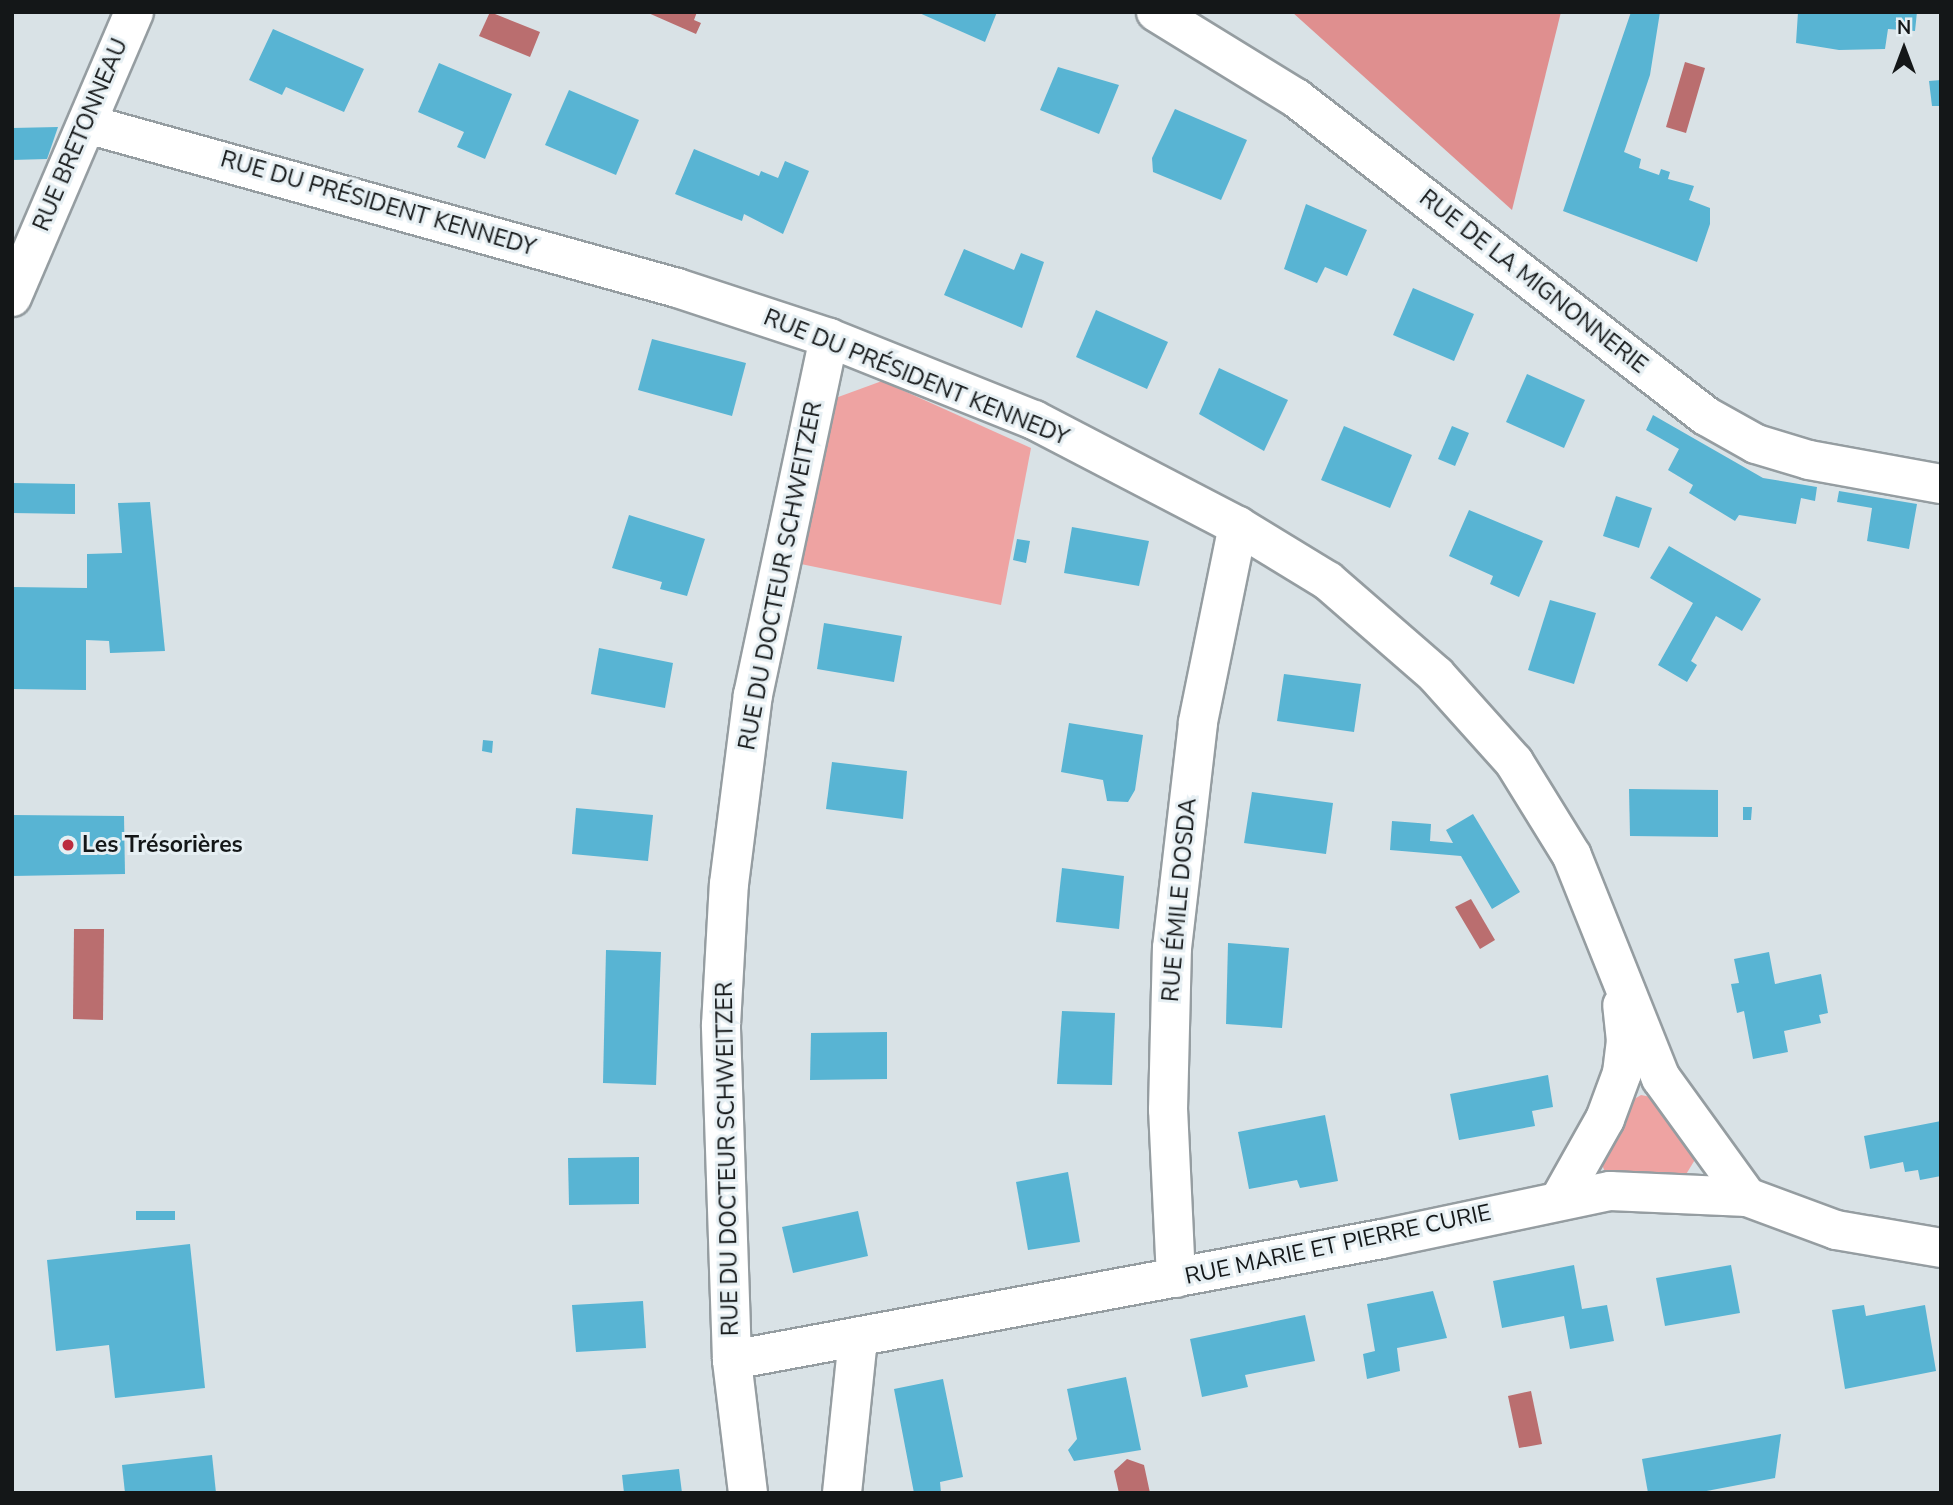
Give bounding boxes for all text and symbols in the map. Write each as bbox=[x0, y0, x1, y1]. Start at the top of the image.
north arrow bbox=[1869, 14, 1939, 84]
text: N bbox=[1897, 15, 1911, 41]
street label: RUE BRETONNEAU bbox=[28, 35, 134, 235]
street label: RUE DU PRÉSIDENT KENNEDY bbox=[217, 146, 539, 262]
street label: RUE DE LA MIGNONNERIE bbox=[1414, 184, 1652, 380]
street label: RUE DU PRÉSIDENT KENNEDY bbox=[759, 304, 1073, 452]
street label: RUE DU DOCTEUR SCHWEITZER bbox=[734, 399, 828, 753]
street label: RUE ÉMILE DOSDA bbox=[1157, 797, 1203, 1003]
place label: Les Trésorières bbox=[82, 831, 243, 859]
marker: Les Trésorières bbox=[60, 837, 76, 853]
street label: RUE DU DOCTEUR SCHWEITZER bbox=[711, 982, 745, 1336]
street label: RUE MARIE ET PIERRE CURIE bbox=[1182, 1199, 1494, 1291]

